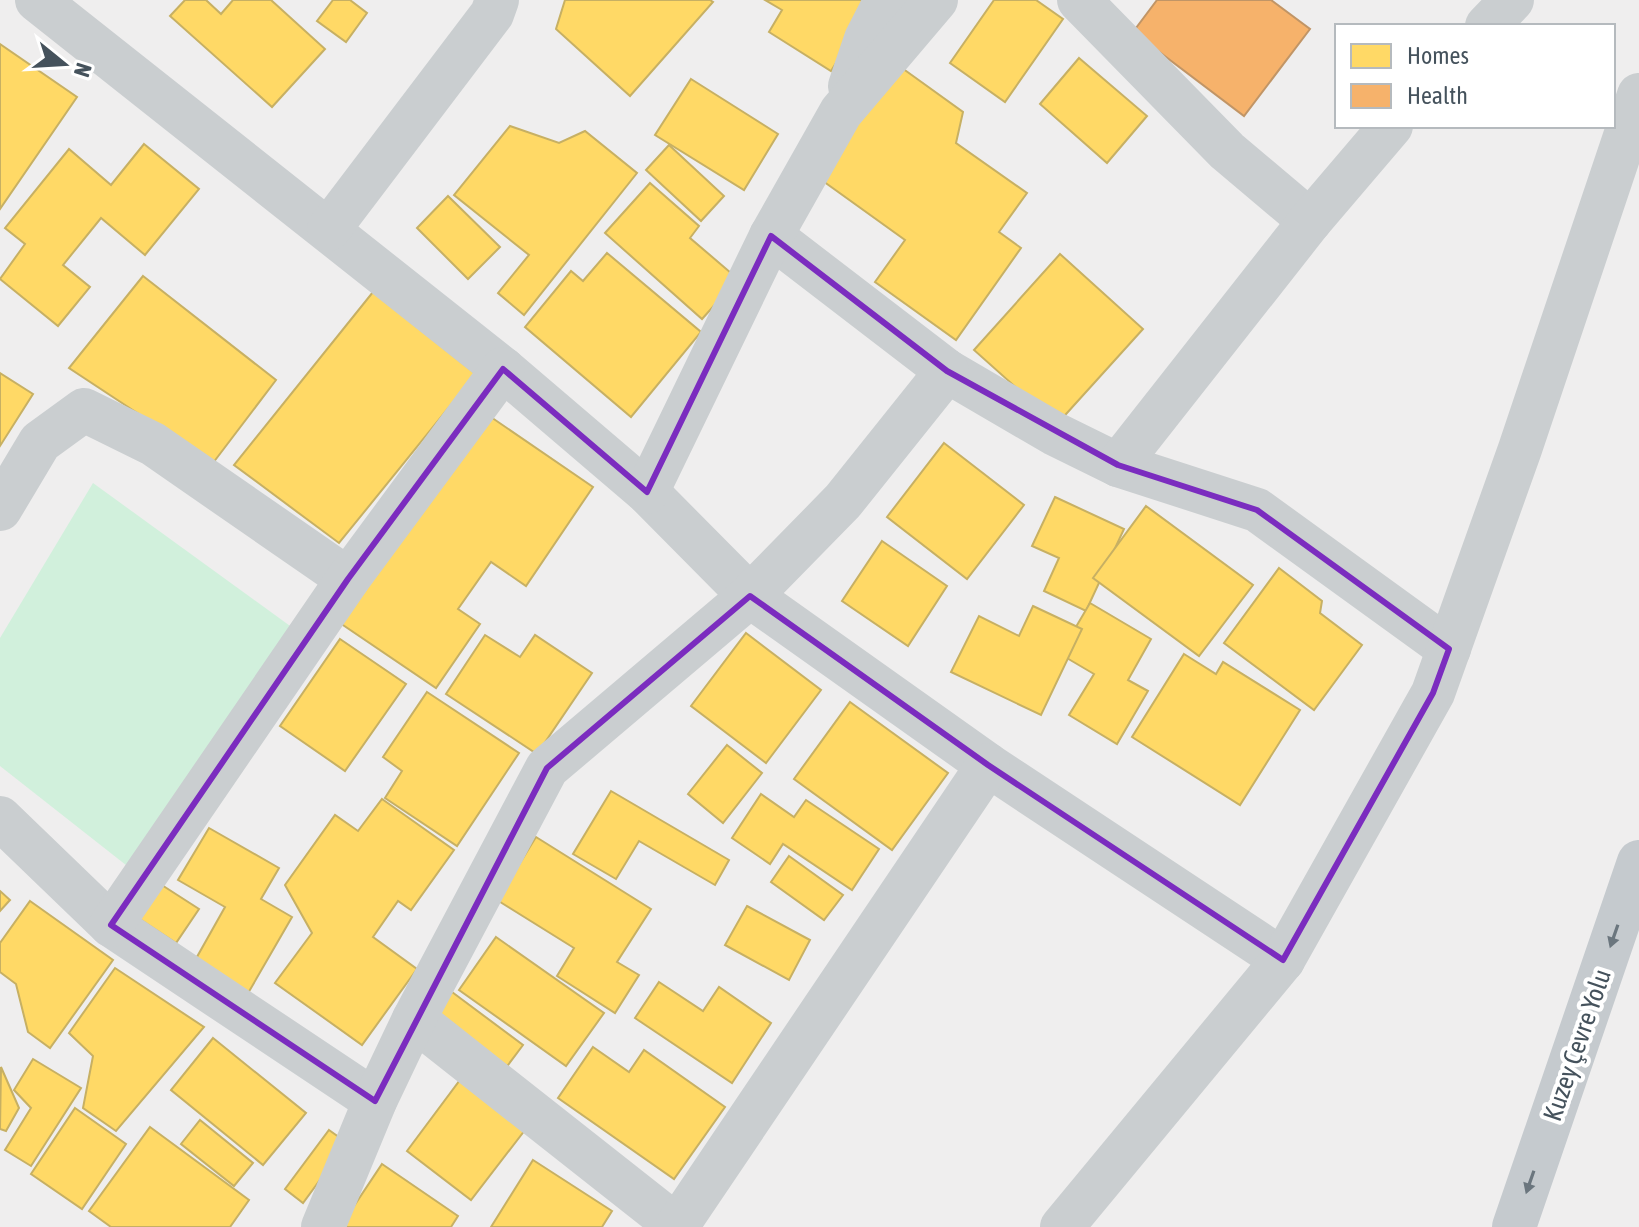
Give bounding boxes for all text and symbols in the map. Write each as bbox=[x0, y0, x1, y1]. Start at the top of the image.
north arrow bbox=[24, 24, 104, 104]
legend bbox=[1335, 24, 1615, 128]
text: Homes bbox=[1407, 42, 1469, 69]
text: N bbox=[69, 60, 97, 80]
text: Health bbox=[1407, 82, 1468, 109]
one-way arrow bbox=[1607, 924, 1619, 948]
street label: Kuzey Çevre Yolu bbox=[1537, 965, 1617, 1125]
one-way arrow bbox=[1523, 1170, 1535, 1194]

